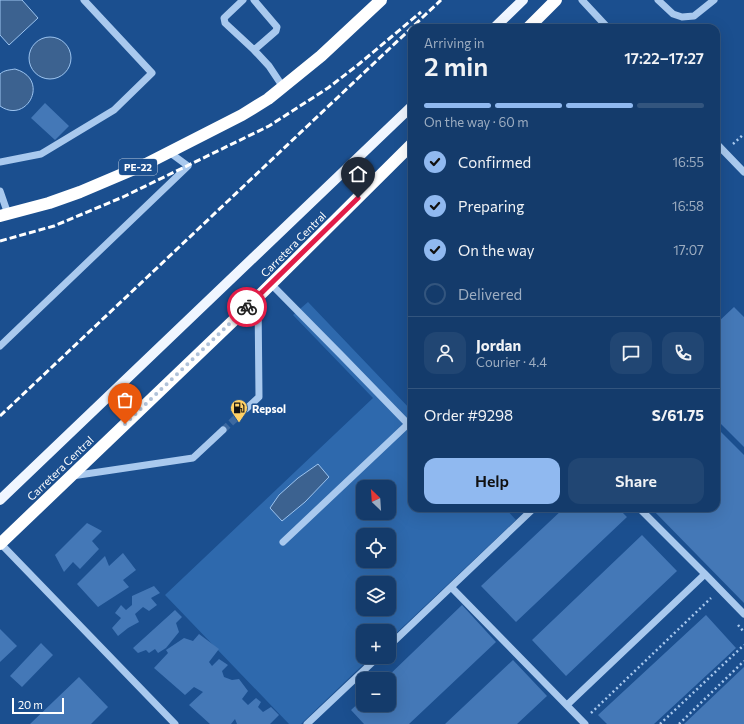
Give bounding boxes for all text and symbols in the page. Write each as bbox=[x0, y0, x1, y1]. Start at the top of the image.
text: Arriving in bbox=[424, 35, 484, 51]
text: 17:22–17:27 bbox=[624, 49, 704, 67]
text: 2 min bbox=[424, 50, 488, 81]
text: On the way · 60 m bbox=[424, 114, 529, 130]
icon: check bbox=[424, 151, 446, 173]
text: Confirmed bbox=[458, 153, 531, 171]
text: 16:55 bbox=[673, 154, 704, 170]
pin bbox=[341, 157, 375, 198]
road number: PE-22 bbox=[119, 159, 157, 175]
icon: home bbox=[347, 163, 369, 185]
icon: check bbox=[424, 195, 446, 217]
text: Preparing bbox=[458, 197, 524, 215]
text: 16:58 bbox=[672, 198, 704, 214]
street label: Carretera Central bbox=[258, 209, 328, 279]
icon: check bbox=[424, 239, 446, 261]
text: On the way bbox=[458, 241, 535, 259]
text: 17:07 bbox=[673, 242, 704, 258]
text: Delivered bbox=[458, 285, 522, 303]
courier bbox=[227, 287, 267, 327]
icon: bike bbox=[236, 296, 258, 318]
button: person bbox=[424, 332, 466, 374]
button: chat bbox=[610, 332, 652, 374]
button: phone bbox=[662, 332, 704, 374]
text: Jordan bbox=[476, 336, 521, 354]
text: Courier · 4.4 bbox=[476, 354, 547, 370]
pin bbox=[108, 383, 142, 424]
icon: bag bbox=[114, 389, 136, 411]
fuel station icon: Repsol bbox=[229, 398, 249, 423]
place label: Repsol bbox=[252, 402, 286, 415]
text: Order #9298 bbox=[424, 406, 513, 424]
text: S/61.75 bbox=[652, 406, 704, 424]
street label: Carretera Central bbox=[24, 433, 96, 503]
button: Help bbox=[424, 458, 560, 504]
button: Share bbox=[568, 458, 704, 504]
north arrow bbox=[356, 480, 396, 520]
map controls bbox=[356, 480, 396, 712]
button: locate bbox=[356, 528, 396, 568]
button: layers bbox=[356, 576, 396, 616]
button: + bbox=[356, 624, 396, 664]
button: − bbox=[356, 672, 396, 712]
scale bar bbox=[12, 696, 64, 715]
text: 20 m bbox=[18, 698, 43, 711]

